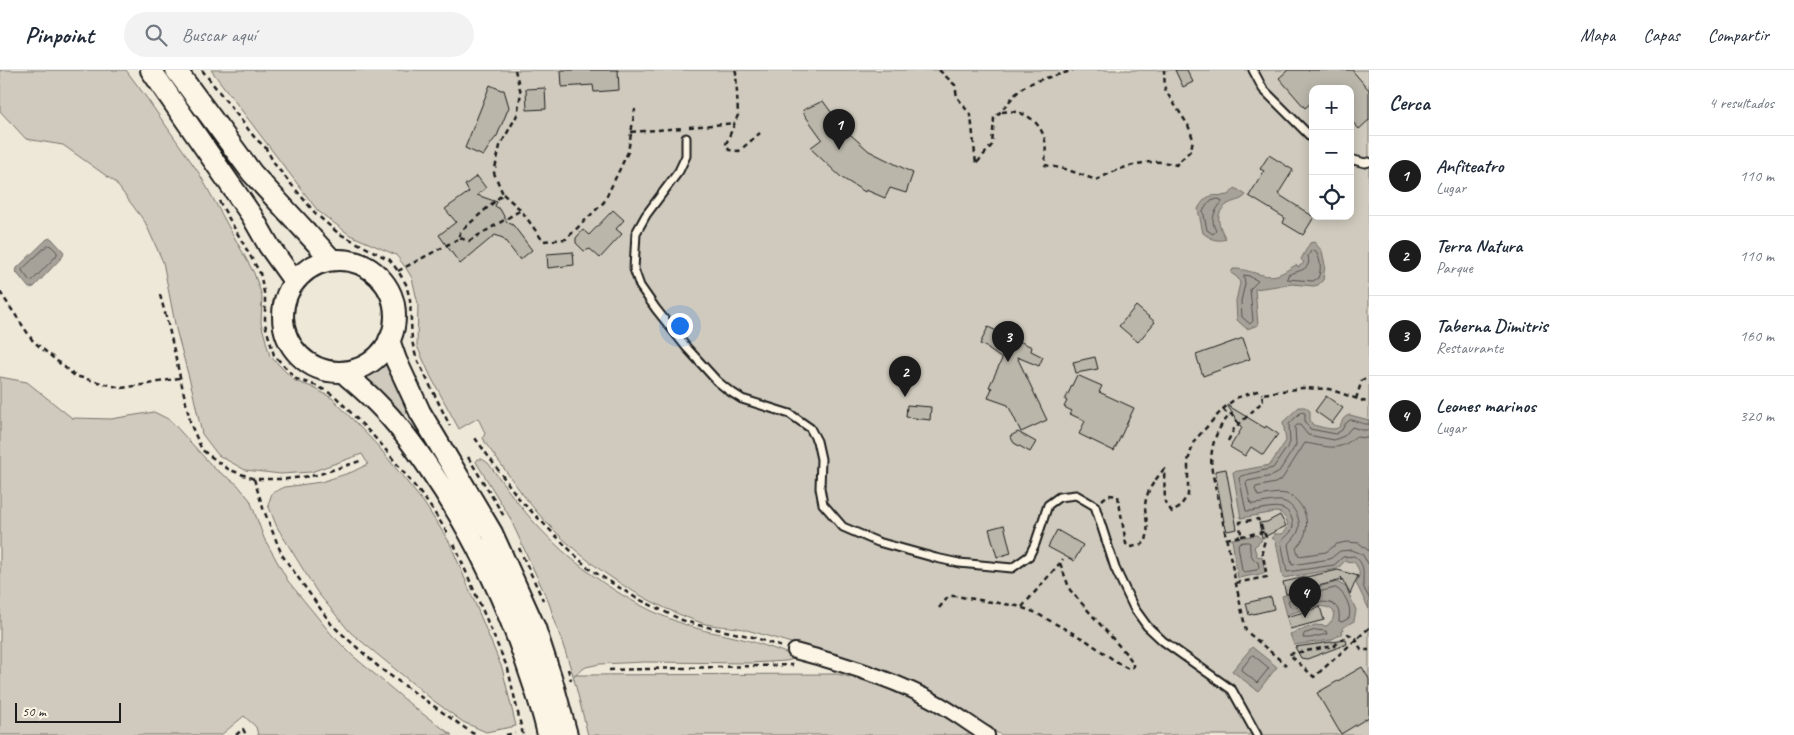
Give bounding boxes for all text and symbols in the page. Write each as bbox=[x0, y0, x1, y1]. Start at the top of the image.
search box bbox=[124, 12, 474, 57]
text: Pinpoint bbox=[25, 20, 94, 50]
icon: search bbox=[142, 21, 170, 49]
text: Buscar aquí bbox=[182, 23, 256, 47]
text: Mapa bbox=[1580, 24, 1615, 46]
text: Capas bbox=[1643, 24, 1680, 46]
text: Compartir bbox=[1708, 24, 1769, 46]
map controls bbox=[1309, 85, 1354, 220]
button: + bbox=[1309, 85, 1354, 130]
text: Cerca bbox=[1389, 90, 1430, 116]
text: 4 resultados bbox=[1709, 93, 1774, 113]
pin: 1 bbox=[823, 109, 855, 150]
button: − bbox=[1309, 130, 1354, 175]
text: Anfiteatro bbox=[1436, 154, 1503, 178]
text: 1 bbox=[1401, 166, 1409, 186]
text: 110 m bbox=[1740, 166, 1774, 186]
button: locate bbox=[1309, 175, 1354, 220]
text: Lugar bbox=[1436, 178, 1466, 198]
text: Terra Natura bbox=[1436, 234, 1522, 258]
text: 2 bbox=[1401, 246, 1409, 266]
text: 110 m bbox=[1740, 246, 1774, 266]
text: Parque bbox=[1436, 258, 1473, 278]
your location bbox=[667, 313, 693, 339]
text: Taberna Dimitris bbox=[1436, 314, 1548, 338]
pin: 3 bbox=[992, 321, 1024, 362]
text: 3 bbox=[1401, 326, 1409, 346]
text: 160 m bbox=[1740, 326, 1774, 346]
text: Restaurante bbox=[1436, 338, 1503, 358]
pin: 2 bbox=[889, 356, 921, 397]
text: Leones marinos bbox=[1436, 394, 1536, 418]
text: 4 bbox=[1401, 406, 1409, 426]
text: 320 m bbox=[1740, 406, 1774, 426]
text: Lugar bbox=[1436, 418, 1466, 438]
pin: 4 bbox=[1289, 577, 1321, 618]
scale bar bbox=[15, 700, 121, 723]
text: 50 m bbox=[22, 703, 46, 720]

